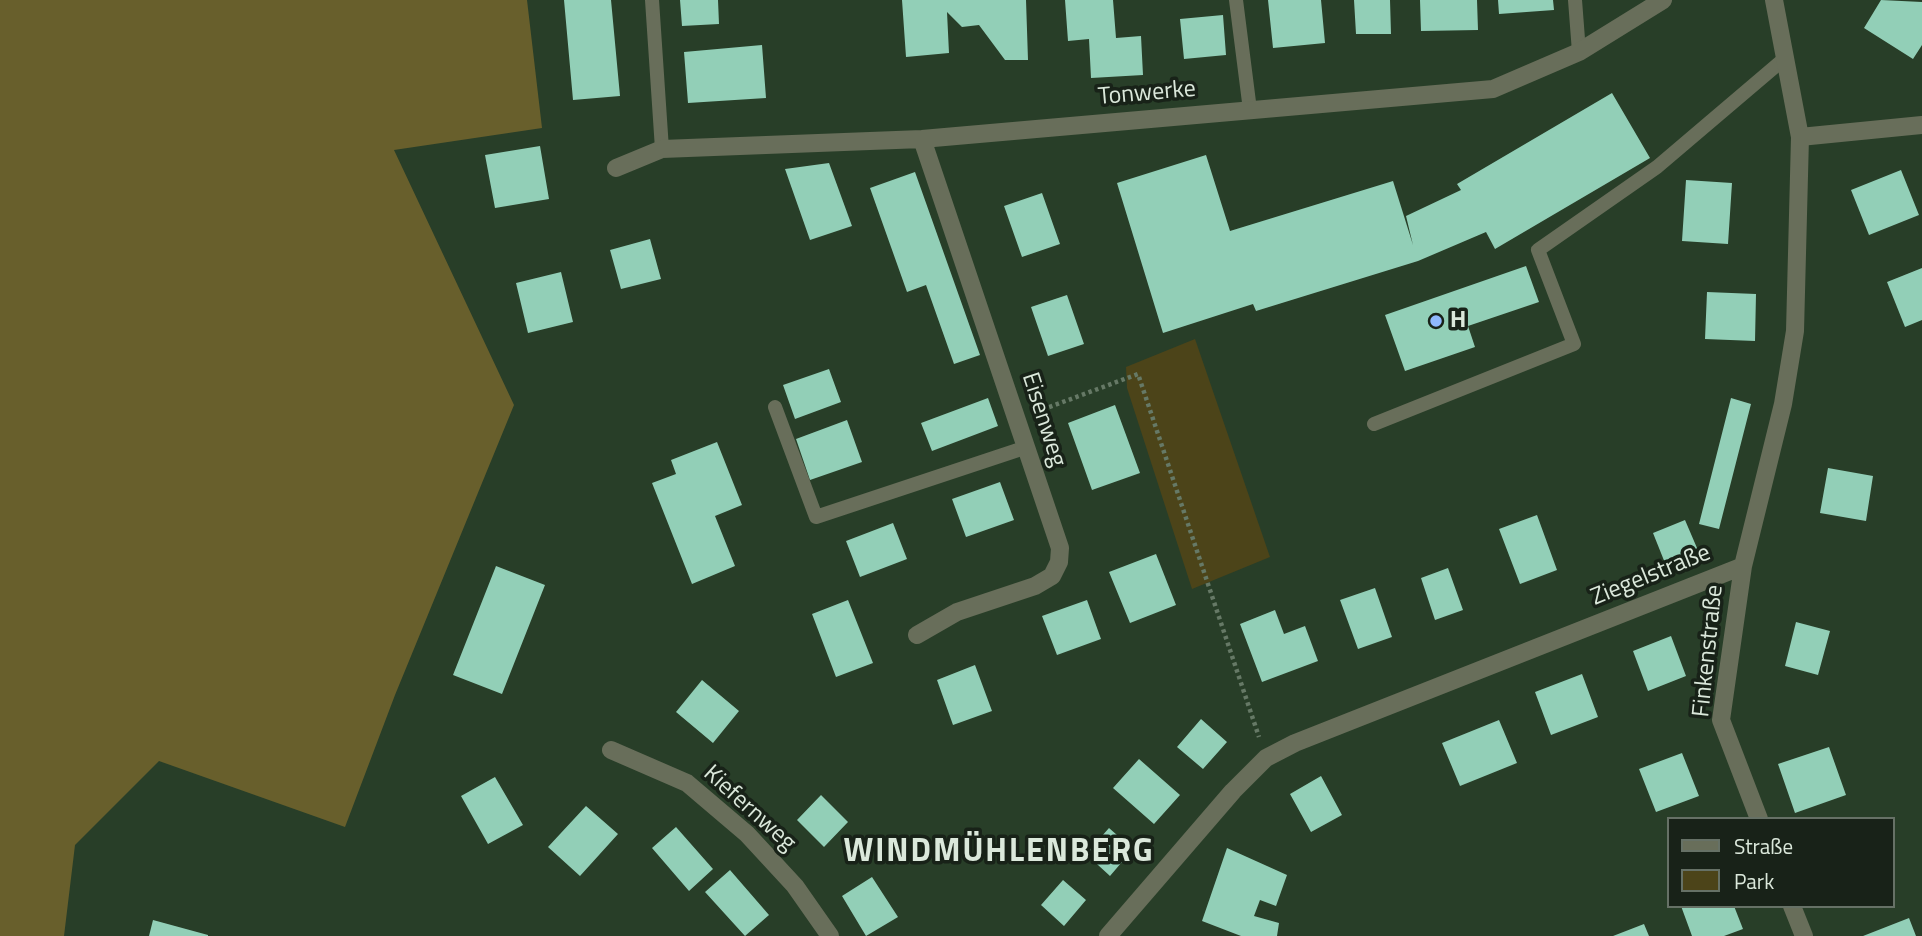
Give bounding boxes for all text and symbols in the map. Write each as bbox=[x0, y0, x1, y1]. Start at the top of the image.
street label: Tonwerke bbox=[1097, 75, 1197, 113]
place label: H bbox=[1450, 307, 1466, 335]
marker: H bbox=[1428, 313, 1444, 329]
street label: Eisenweg bbox=[1014, 369, 1072, 471]
street label: Ziegelstraße bbox=[1587, 539, 1715, 613]
street label: Finkenstraße bbox=[1688, 583, 1730, 719]
street label: Kiefernweg bbox=[697, 760, 801, 858]
legend bbox=[1666, 817, 1894, 908]
text: Straße bbox=[1734, 830, 1793, 862]
district label: WINDMÜHLENBERG bbox=[845, 834, 1153, 872]
text: Park bbox=[1734, 865, 1774, 897]

